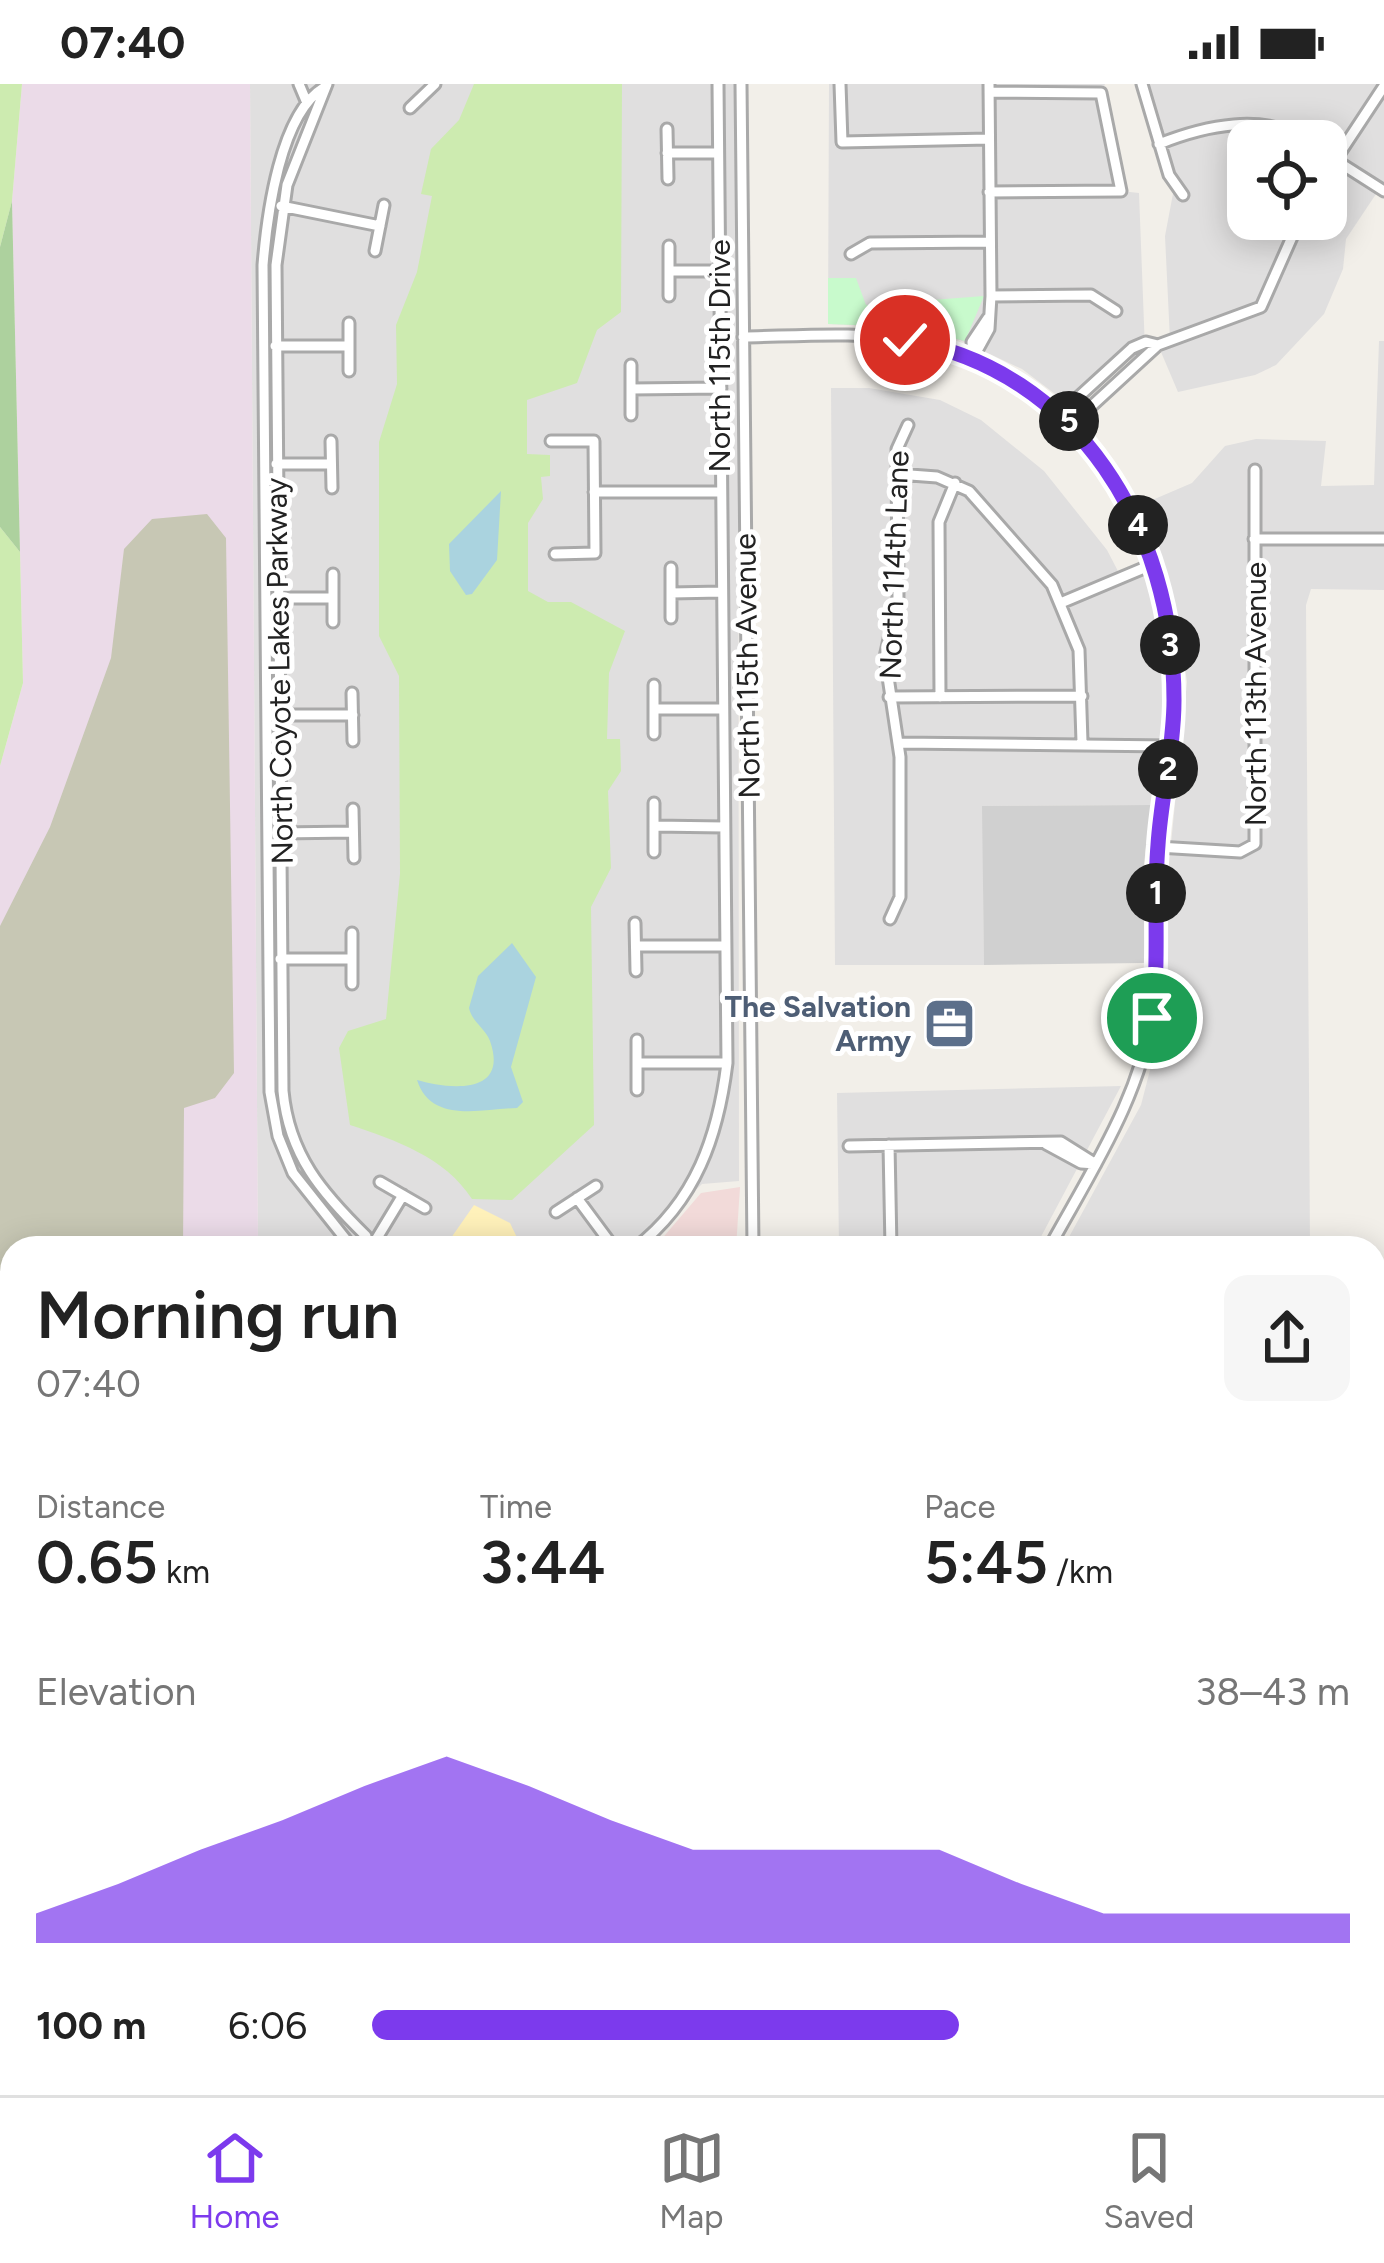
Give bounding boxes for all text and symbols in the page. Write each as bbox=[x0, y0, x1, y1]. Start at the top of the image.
text: 07:40 bbox=[60, 15, 185, 69]
map controls bbox=[1227, 120, 1347, 240]
button: locate bbox=[1227, 120, 1347, 240]
street label: North 115th Drive bbox=[701, 239, 738, 473]
pin bbox=[854, 289, 956, 391]
icon: check bbox=[872, 307, 938, 373]
pin: 5 bbox=[1039, 391, 1099, 451]
text: 5 bbox=[1059, 401, 1079, 440]
street label: North 114th Lane bbox=[872, 450, 916, 680]
street label: North Coyote Lakes Parkway bbox=[257, 477, 301, 865]
pin: 4 bbox=[1108, 495, 1168, 555]
text: 4 bbox=[1128, 505, 1148, 544]
street label: North 115th Avenue bbox=[726, 533, 768, 799]
street label: North 113th Avenue bbox=[1237, 562, 1274, 826]
pin: 3 bbox=[1140, 615, 1200, 675]
text: 3 bbox=[1161, 625, 1179, 664]
pin: 2 bbox=[1138, 739, 1198, 799]
text: 2 bbox=[1158, 749, 1178, 788]
pin: 1 bbox=[1126, 863, 1186, 923]
text: 1 bbox=[1149, 873, 1163, 912]
pin bbox=[1101, 967, 1203, 1069]
icon: arrive bbox=[1119, 985, 1185, 1051]
place label: The Salvation Army bbox=[724, 988, 912, 1059]
office icon: The Salvation Army bbox=[922, 995, 978, 1051]
text: Morning run bbox=[36, 1275, 399, 1355]
button: share bbox=[1224, 1275, 1350, 1401]
text: 07:40 bbox=[36, 1360, 141, 1407]
text: Distance bbox=[36, 1487, 165, 1526]
text: Time bbox=[480, 1487, 552, 1526]
text: Pace bbox=[924, 1487, 995, 1526]
text: 0.65 bbox=[36, 1526, 158, 1598]
text: 3:44 bbox=[480, 1526, 605, 1598]
text: 5:45 bbox=[924, 1526, 1048, 1598]
text: km bbox=[158, 1552, 210, 1591]
text: /km bbox=[1048, 1552, 1113, 1591]
text: Elevation bbox=[36, 1668, 196, 1715]
text: 38–43 m bbox=[1195, 1668, 1350, 1715]
text: 100 m bbox=[36, 2002, 146, 2049]
text: 6:06 bbox=[228, 2002, 307, 2049]
tab: Home bbox=[189, 2125, 280, 2236]
tab: Map bbox=[659, 2125, 725, 2236]
tab: Saved bbox=[1103, 2125, 1194, 2236]

